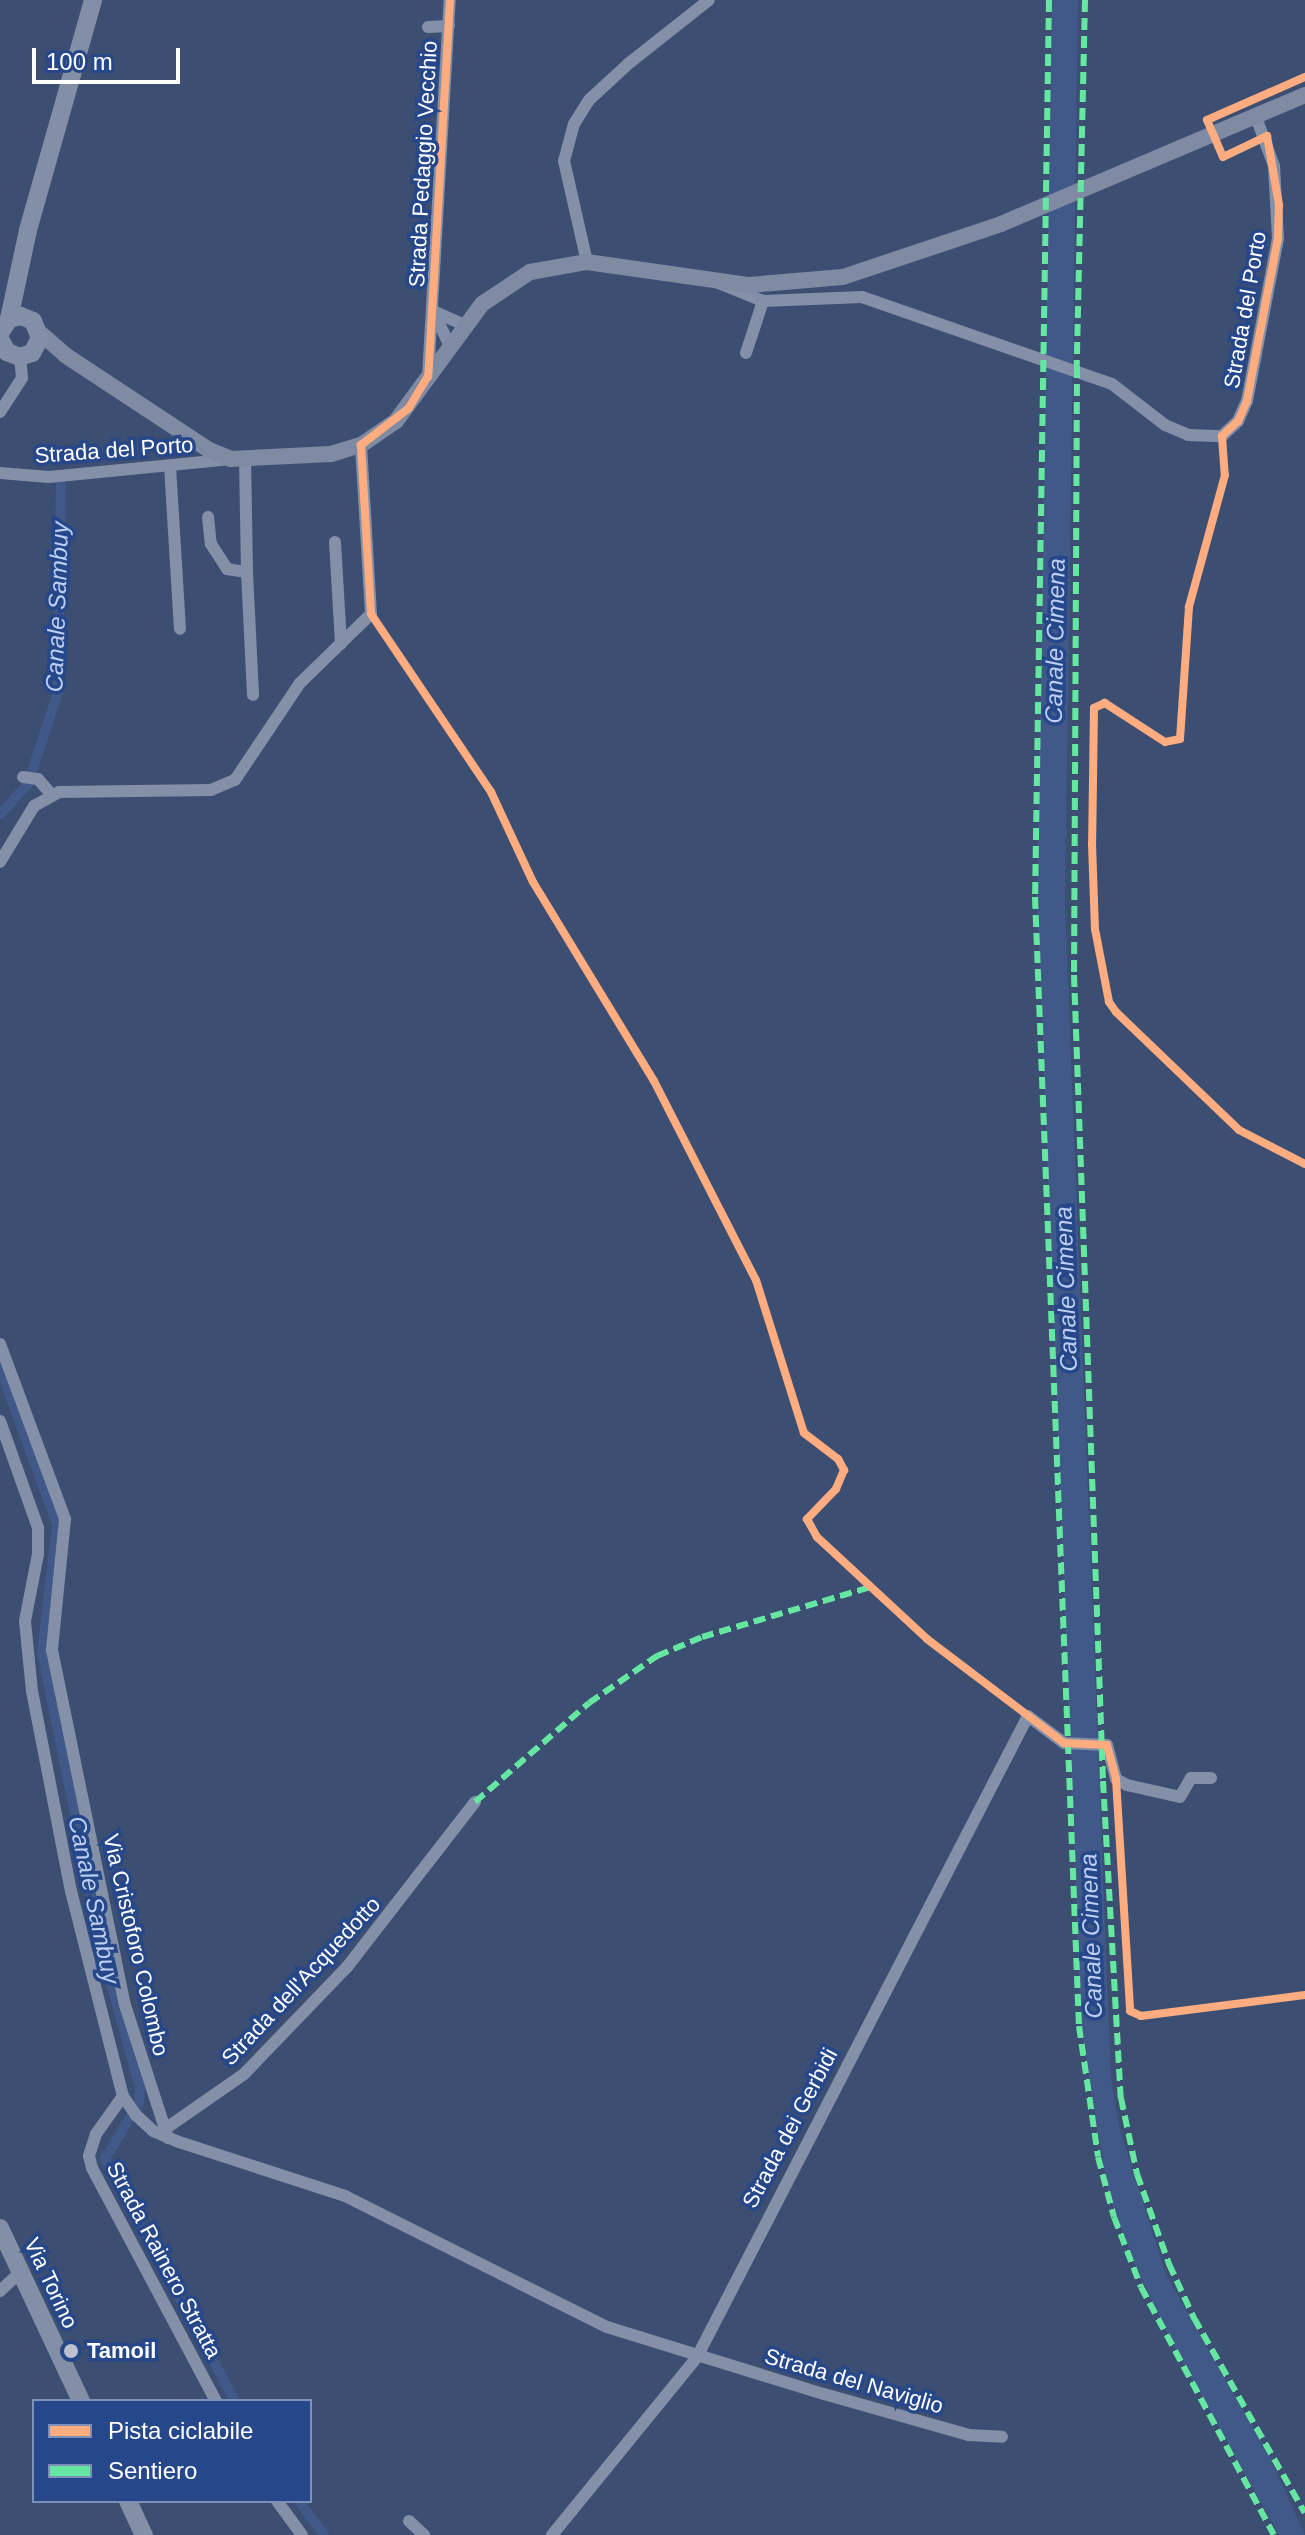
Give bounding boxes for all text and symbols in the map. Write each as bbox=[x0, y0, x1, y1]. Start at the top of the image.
scale bar bbox=[36, 32, 184, 82]
street label: Strada Pedaggio Vecchio bbox=[403, 40, 443, 288]
text: 100 m bbox=[46, 48, 113, 75]
street label: Strada del Porto bbox=[1218, 229, 1272, 391]
street label: Strada del Porto bbox=[34, 431, 194, 469]
water label: Canale Sambuy bbox=[40, 521, 74, 693]
water label: Canale Cimena bbox=[1039, 558, 1071, 724]
water label: Canale Cimena bbox=[1049, 1206, 1083, 1372]
water label: Canale Sambuy bbox=[62, 1813, 126, 1987]
street label: Via Cristoforo Colombo bbox=[98, 1831, 174, 2059]
water label: Canale Cimena bbox=[1074, 1853, 1108, 2019]
street label: Strada dell'Acquedotto bbox=[216, 1891, 386, 2071]
street label: Strada dei Gerbidi bbox=[737, 2044, 843, 2212]
street label: Strada Rainero Stratta bbox=[101, 2157, 227, 2363]
street label: Via Torino bbox=[18, 2233, 84, 2333]
place label: Tamoil bbox=[87, 2338, 156, 2364]
marker: Tamoil bbox=[62, 2342, 80, 2360]
street label: Strada del Naviglio bbox=[762, 2343, 946, 2419]
legend bbox=[32, 2399, 312, 2503]
text: Pista ciclabile bbox=[108, 2417, 253, 2444]
text: Sentiero bbox=[108, 2457, 197, 2484]

